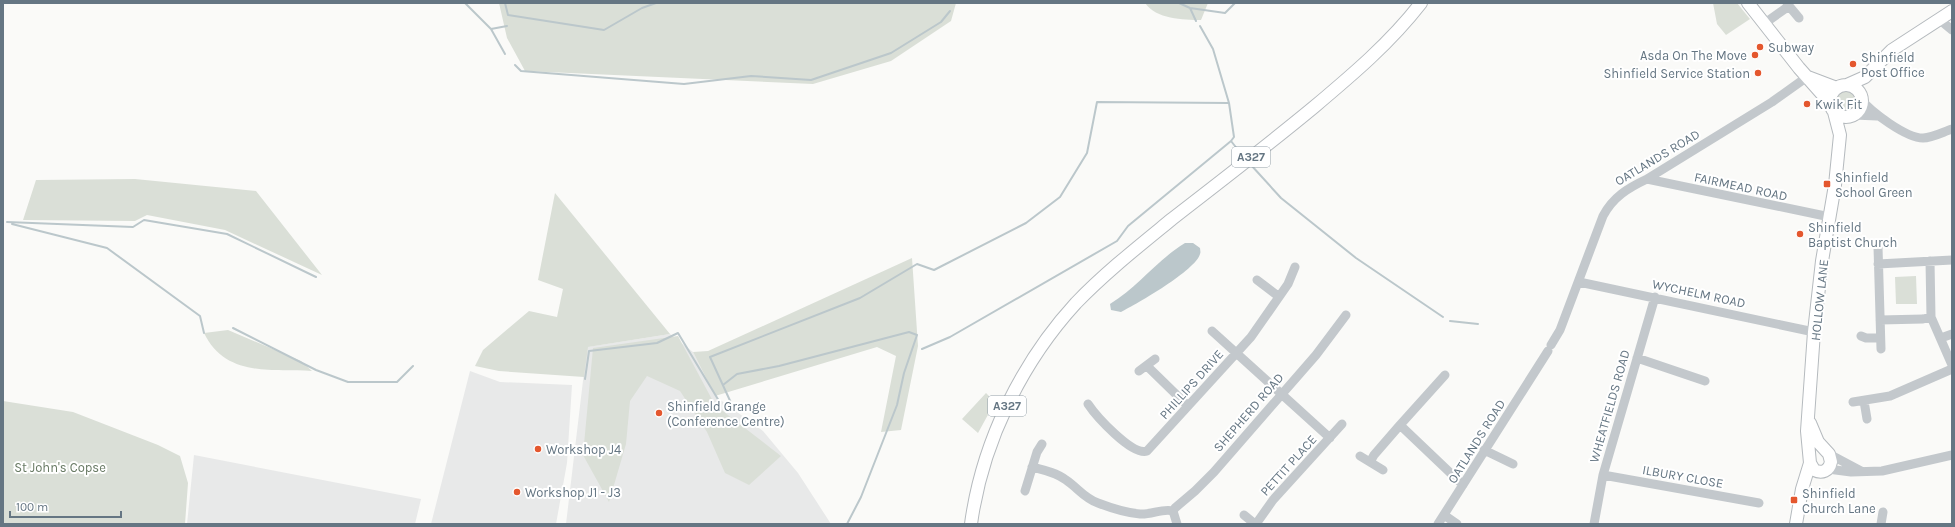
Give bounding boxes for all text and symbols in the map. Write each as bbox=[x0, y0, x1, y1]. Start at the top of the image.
place label: Subway bbox=[1768, 40, 1814, 55]
marker: Subway bbox=[1755, 42, 1765, 52]
place label: Asda On The Move bbox=[1640, 48, 1747, 63]
marker: Asda On The Move bbox=[1750, 50, 1760, 60]
place label: Shinfield Post Office bbox=[1861, 50, 1925, 80]
marker: Shinfield Post Office bbox=[1848, 59, 1858, 69]
place label: Shinfield Service Station bbox=[1603, 66, 1750, 81]
marker: Shinfield Service Station bbox=[1753, 68, 1763, 78]
place label: Kwik Fit bbox=[1815, 97, 1862, 112]
marker: Kwik Fit bbox=[1802, 99, 1812, 109]
street label: OATLANDS ROAD bbox=[1612, 126, 1702, 189]
road number: A327 bbox=[1232, 147, 1270, 167]
street label: FAIRMEAD ROAD bbox=[1693, 169, 1789, 204]
place label: Shinfield School Green bbox=[1835, 170, 1913, 200]
marker: Shinfield School Green bbox=[1822, 179, 1832, 189]
place label: Shinfield Baptist Church bbox=[1808, 220, 1897, 250]
marker: Shinfield Baptist Church bbox=[1795, 229, 1805, 239]
street label: HOLLOW LANE bbox=[1808, 258, 1831, 342]
street label: WYCHELM ROAD bbox=[1651, 276, 1747, 311]
street label: PHILLIPS DRIVE bbox=[1156, 347, 1226, 422]
street label: WHEATFIELDS ROAD bbox=[1586, 348, 1633, 464]
street label: SHEPHERD ROAD bbox=[1210, 370, 1287, 455]
road number: A327 bbox=[988, 396, 1026, 416]
street label: OATLANDS ROAD bbox=[1445, 396, 1508, 486]
place label: Shinfield Grange (Conference Centre) bbox=[667, 399, 785, 429]
marker: Shinfield Grange (Conference Centre) bbox=[654, 408, 664, 418]
street label: PETTIT PLACE bbox=[1257, 432, 1320, 499]
place label: Workshop J4 bbox=[546, 442, 621, 457]
marker: Workshop J4 bbox=[533, 444, 543, 454]
park label: St John's Copse bbox=[14, 460, 106, 475]
street label: ILBURY CLOSE bbox=[1641, 462, 1725, 491]
place label: Workshop J1 - J3 bbox=[525, 485, 621, 500]
place label: Shinfield Church Lane bbox=[1802, 486, 1876, 516]
marker: Workshop J1 - J3 bbox=[512, 487, 522, 497]
scale bar bbox=[10, 493, 121, 519]
marker: Shinfield Church Lane bbox=[1789, 495, 1799, 505]
text: 100 m bbox=[16, 500, 48, 514]

